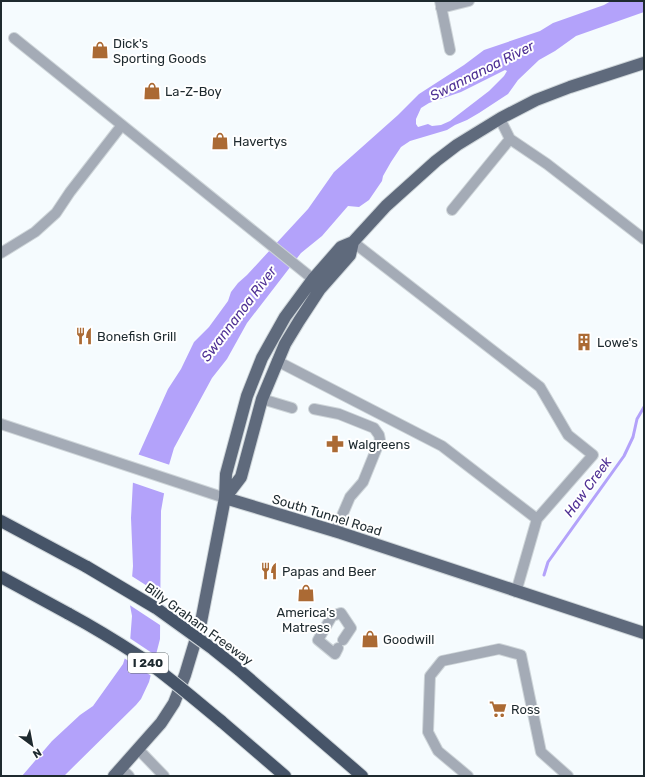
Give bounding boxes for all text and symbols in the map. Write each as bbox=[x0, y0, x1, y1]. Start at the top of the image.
place label: Dick's Sporting Goods bbox=[113, 36, 207, 67]
water label: Swannanoa River bbox=[427, 37, 538, 105]
shop icon: Dick's Sporting Goods bbox=[90, 40, 110, 60]
shop icon: La-Z-Boy bbox=[142, 81, 162, 101]
place label: La-Z-Boy bbox=[165, 84, 222, 99]
shop icon: Havertys bbox=[210, 131, 230, 151]
place label: Havertys bbox=[233, 134, 288, 149]
water label: Swannanoa River bbox=[198, 263, 281, 365]
restaurant icon: Bonefish Grill bbox=[74, 326, 94, 346]
place label: Bonefish Grill bbox=[97, 329, 176, 344]
building icon: Lowe's bbox=[574, 332, 594, 352]
place label: Lowe's bbox=[597, 335, 638, 350]
pharmacy icon: Walgreens bbox=[325, 434, 345, 454]
place label: Walgreens bbox=[348, 437, 410, 453]
water label: Haw Creek bbox=[561, 453, 616, 520]
street label: South Tunnel Road bbox=[270, 491, 384, 539]
restaurant icon: Papas and Beer bbox=[259, 561, 279, 581]
place label: Papas and Beer bbox=[282, 564, 376, 579]
street label: Billy Graham Freeway bbox=[142, 580, 256, 668]
shop icon: America's Matress bbox=[296, 583, 316, 603]
place label: America's Matress bbox=[277, 605, 336, 635]
shop icon: Goodwill bbox=[360, 629, 380, 649]
place label: Goodwill bbox=[383, 632, 434, 647]
road number: I 240 bbox=[128, 653, 168, 673]
supermarket icon: Ross bbox=[488, 699, 508, 719]
place label: Ross bbox=[511, 702, 541, 717]
north arrow bbox=[12, 725, 52, 765]
text: N bbox=[30, 745, 44, 761]

